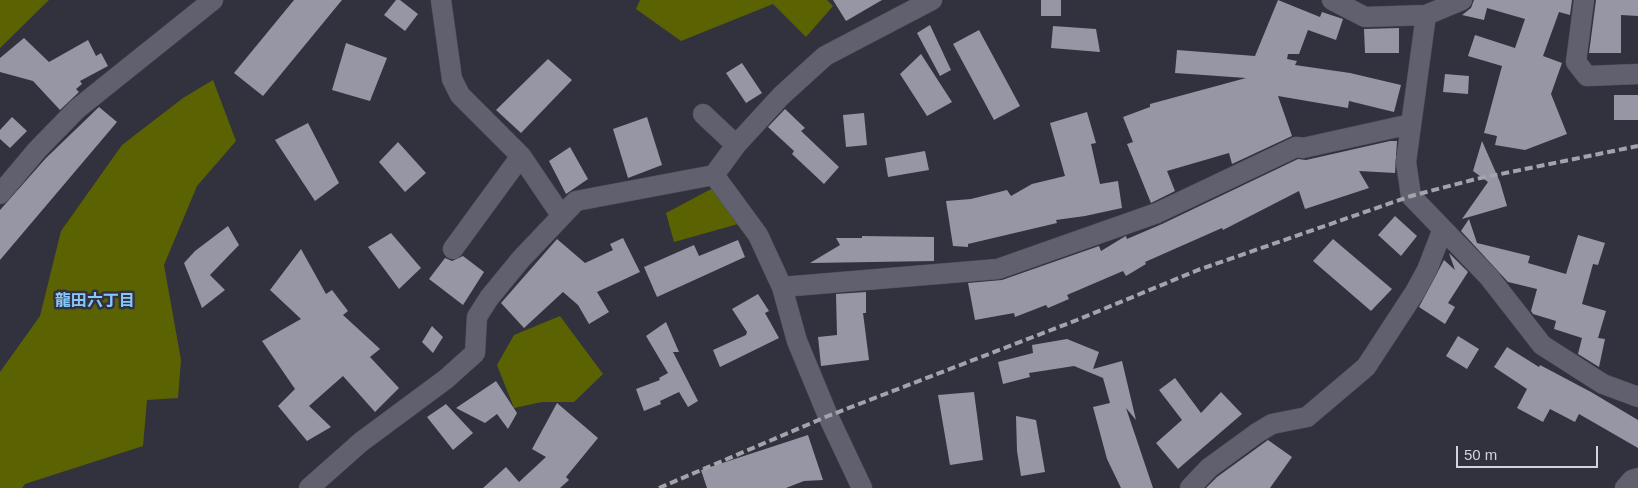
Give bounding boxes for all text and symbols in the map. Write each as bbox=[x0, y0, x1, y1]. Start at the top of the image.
district label: 龍田六丁目 bbox=[55, 292, 135, 312]
scale bar bbox=[1458, 436, 1600, 468]
text: 50 m bbox=[1464, 446, 1497, 463]

